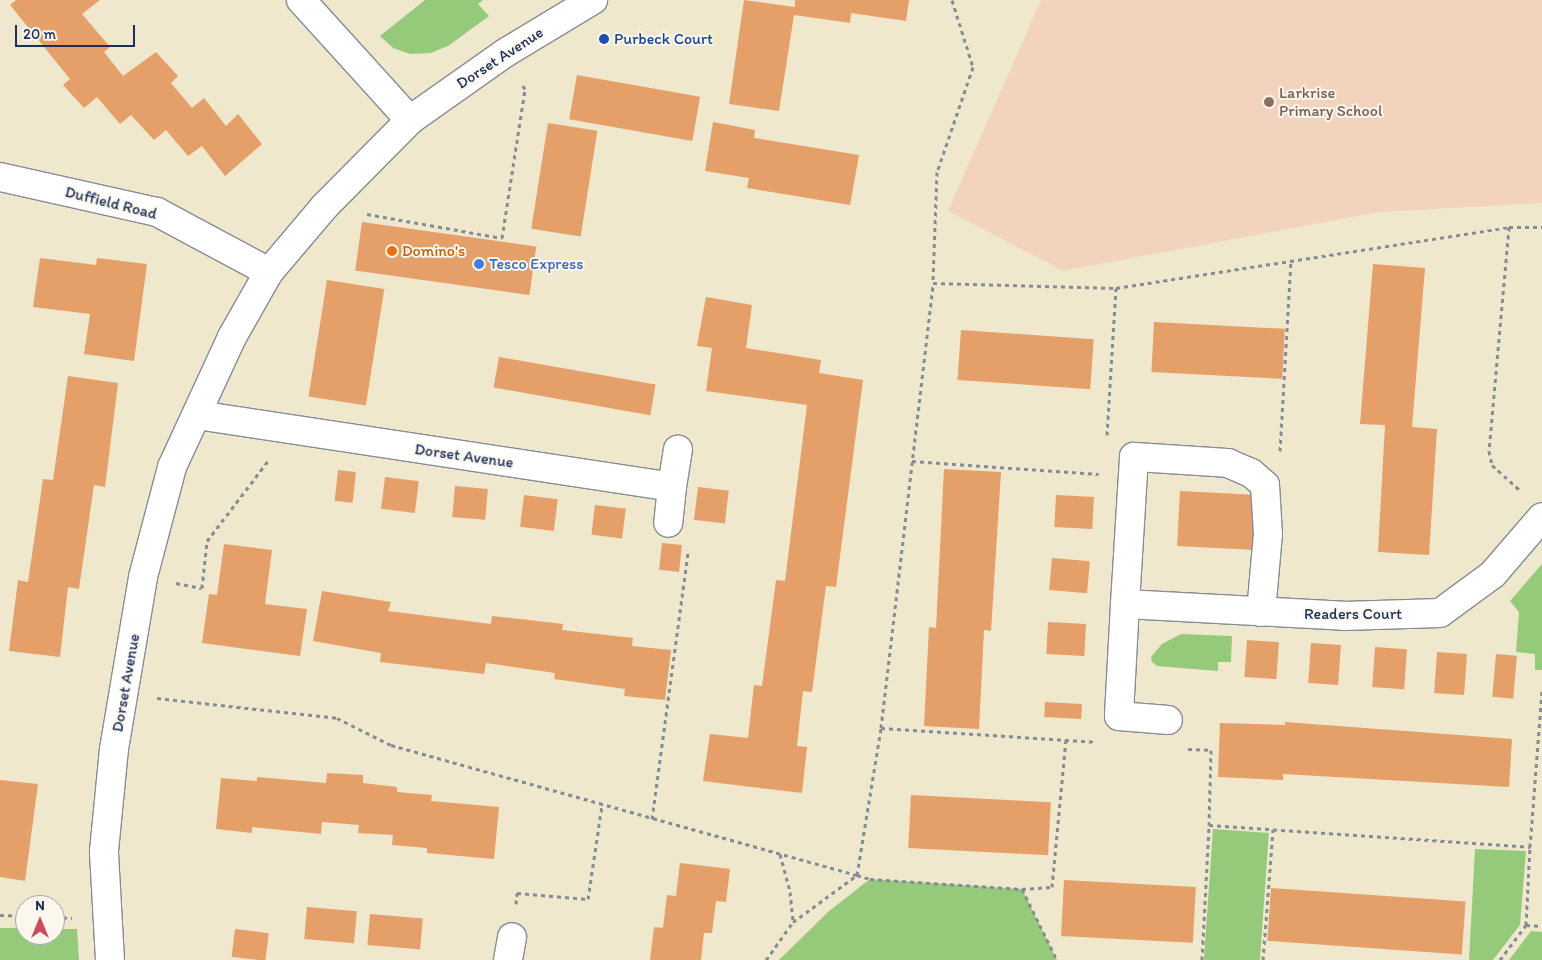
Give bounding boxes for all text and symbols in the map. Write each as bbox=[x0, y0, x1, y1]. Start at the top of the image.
scale bar bbox=[18, 15, 138, 47]
street label: Dorset Avenue bbox=[453, 23, 547, 93]
text: 20 m bbox=[23, 25, 56, 43]
place label: Purbeck Court bbox=[614, 29, 713, 49]
marker: Purbeck Court bbox=[598, 33, 610, 45]
place label: Larkrise Primary School bbox=[1279, 83, 1382, 121]
marker: Larkrise Primary School bbox=[1263, 96, 1275, 108]
street label: Duffield Road bbox=[63, 182, 159, 224]
place label: Domino's bbox=[402, 241, 465, 261]
marker: Domino's bbox=[386, 245, 398, 257]
place label: Tesco Express bbox=[489, 254, 583, 274]
marker: Tesco Express bbox=[473, 258, 485, 270]
street label: Dorset Avenue bbox=[413, 440, 515, 472]
street label: Readers Court bbox=[1304, 604, 1402, 624]
street label: Dorset Avenue bbox=[108, 632, 144, 734]
north arrow bbox=[15, 895, 65, 945]
text: N bbox=[35, 897, 45, 914]

